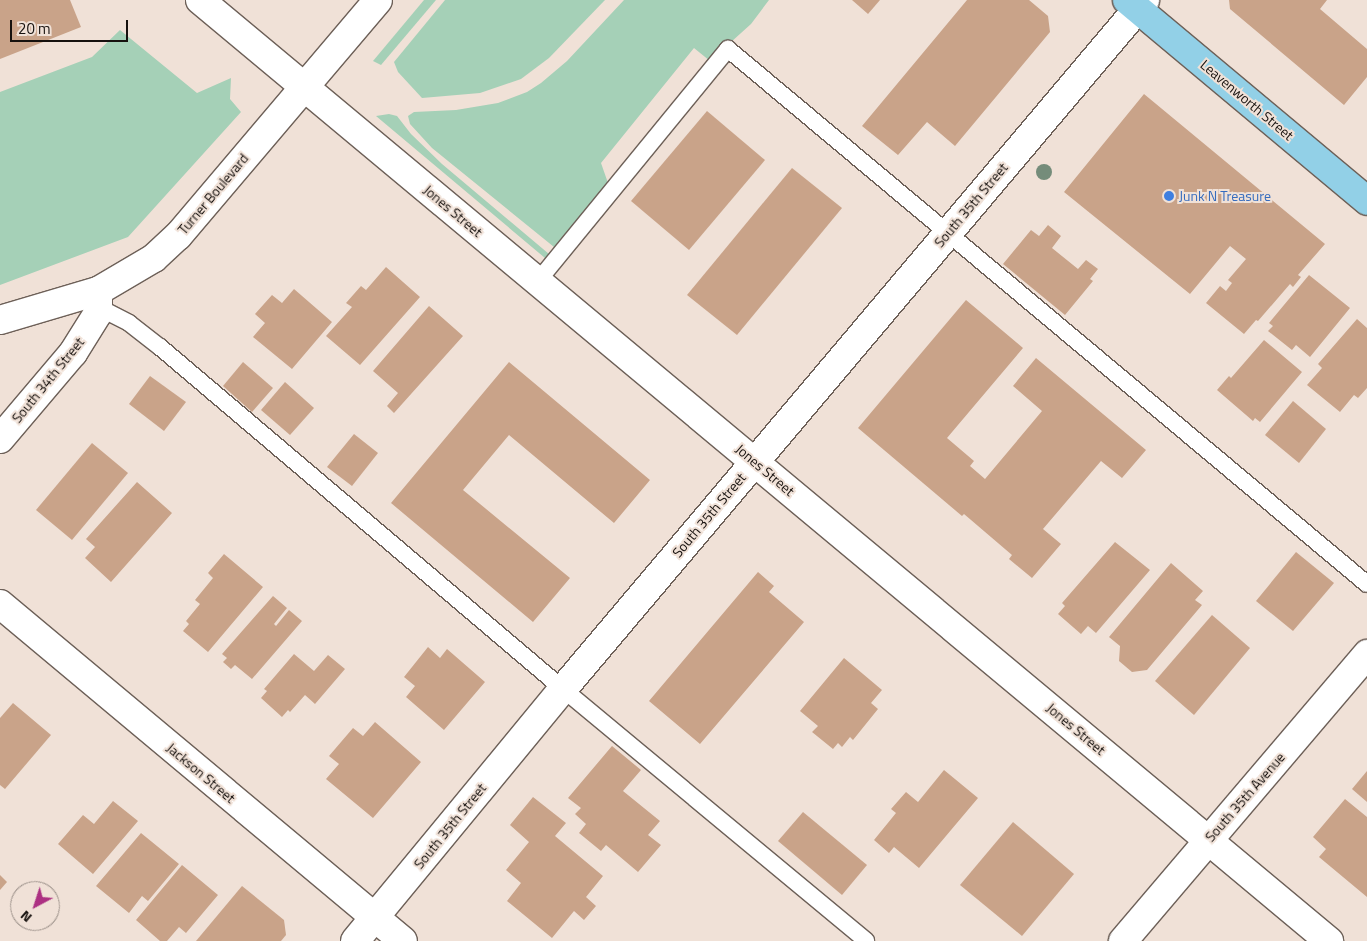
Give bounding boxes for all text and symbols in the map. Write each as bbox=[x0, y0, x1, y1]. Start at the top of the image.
scale bar bbox=[12, 10, 130, 42]
text: 20 m bbox=[18, 17, 51, 40]
street label: Leavenworth Street bbox=[1197, 56, 1297, 144]
street label: Turner Boulevard bbox=[174, 150, 252, 238]
street label: South 35th Street bbox=[931, 159, 1011, 251]
street label: Jones Street bbox=[420, 182, 486, 240]
place label: Junk N Treasure bbox=[1179, 188, 1271, 204]
marker: Junk N Treasure bbox=[1163, 190, 1175, 202]
street label: South 34th Street bbox=[8, 334, 88, 426]
street label: Jones Street bbox=[732, 441, 798, 499]
street label: South 35th Street bbox=[669, 469, 749, 561]
street label: Jones Street bbox=[1043, 700, 1109, 758]
street label: Jackson Street bbox=[163, 739, 239, 807]
street label: South 35th Avenue bbox=[1202, 749, 1288, 845]
street label: South 35th Street bbox=[410, 780, 490, 872]
north arrow bbox=[10, 881, 60, 931]
text: N bbox=[15, 906, 36, 928]

